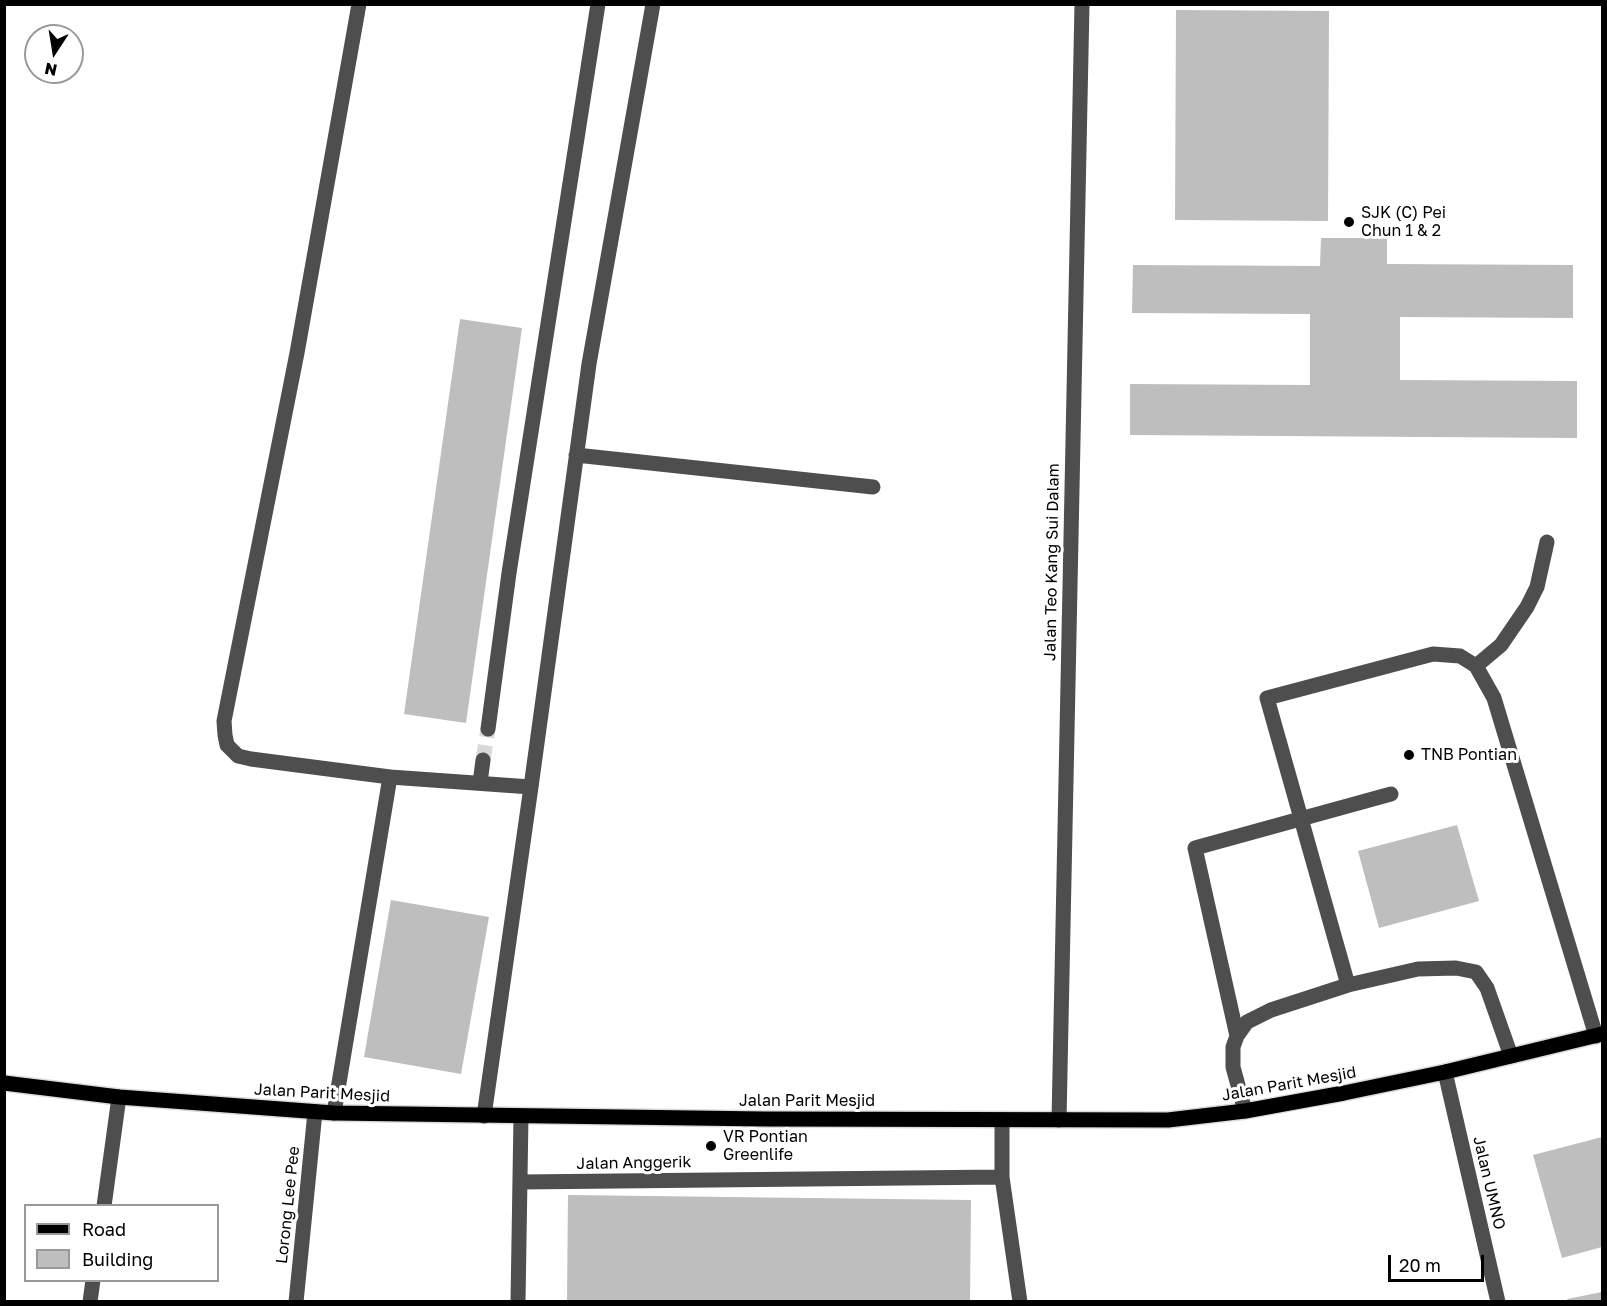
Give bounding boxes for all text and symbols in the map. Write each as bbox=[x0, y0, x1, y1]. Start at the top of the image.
north arrow bbox=[24, 24, 84, 84]
text: N bbox=[43, 59, 59, 81]
place label: SJK (C) Pei Chun 1 & 2 bbox=[1361, 203, 1446, 241]
marker: SJK (C) Pei Chun 1 & 2 bbox=[1342, 215, 1356, 229]
street label: Jalan Teo Kang Sui Dalam bbox=[1041, 463, 1063, 661]
place label: TNB Pontian bbox=[1421, 745, 1517, 765]
marker: TNB Pontian bbox=[1402, 748, 1416, 762]
street label: Jalan Parit Mesjid bbox=[1220, 1063, 1358, 1105]
street label: Jalan Parit Mesjid bbox=[254, 1080, 390, 1106]
street label: Jalan Parit Mesjid bbox=[739, 1091, 875, 1111]
place label: VR Pontian Greenlife bbox=[723, 1127, 808, 1165]
street label: Jalan UMNO bbox=[1469, 1134, 1509, 1232]
marker: VR Pontian Greenlife bbox=[704, 1139, 718, 1153]
street label: Lorong Lee Pee bbox=[272, 1145, 304, 1265]
street label: Jalan Anggerik bbox=[576, 1152, 692, 1174]
legend bbox=[24, 1204, 219, 1282]
text: Road bbox=[82, 1218, 126, 1240]
scale bar bbox=[1391, 1243, 1487, 1281]
text: Building bbox=[82, 1248, 153, 1270]
text: 20 m bbox=[1399, 1254, 1441, 1276]

